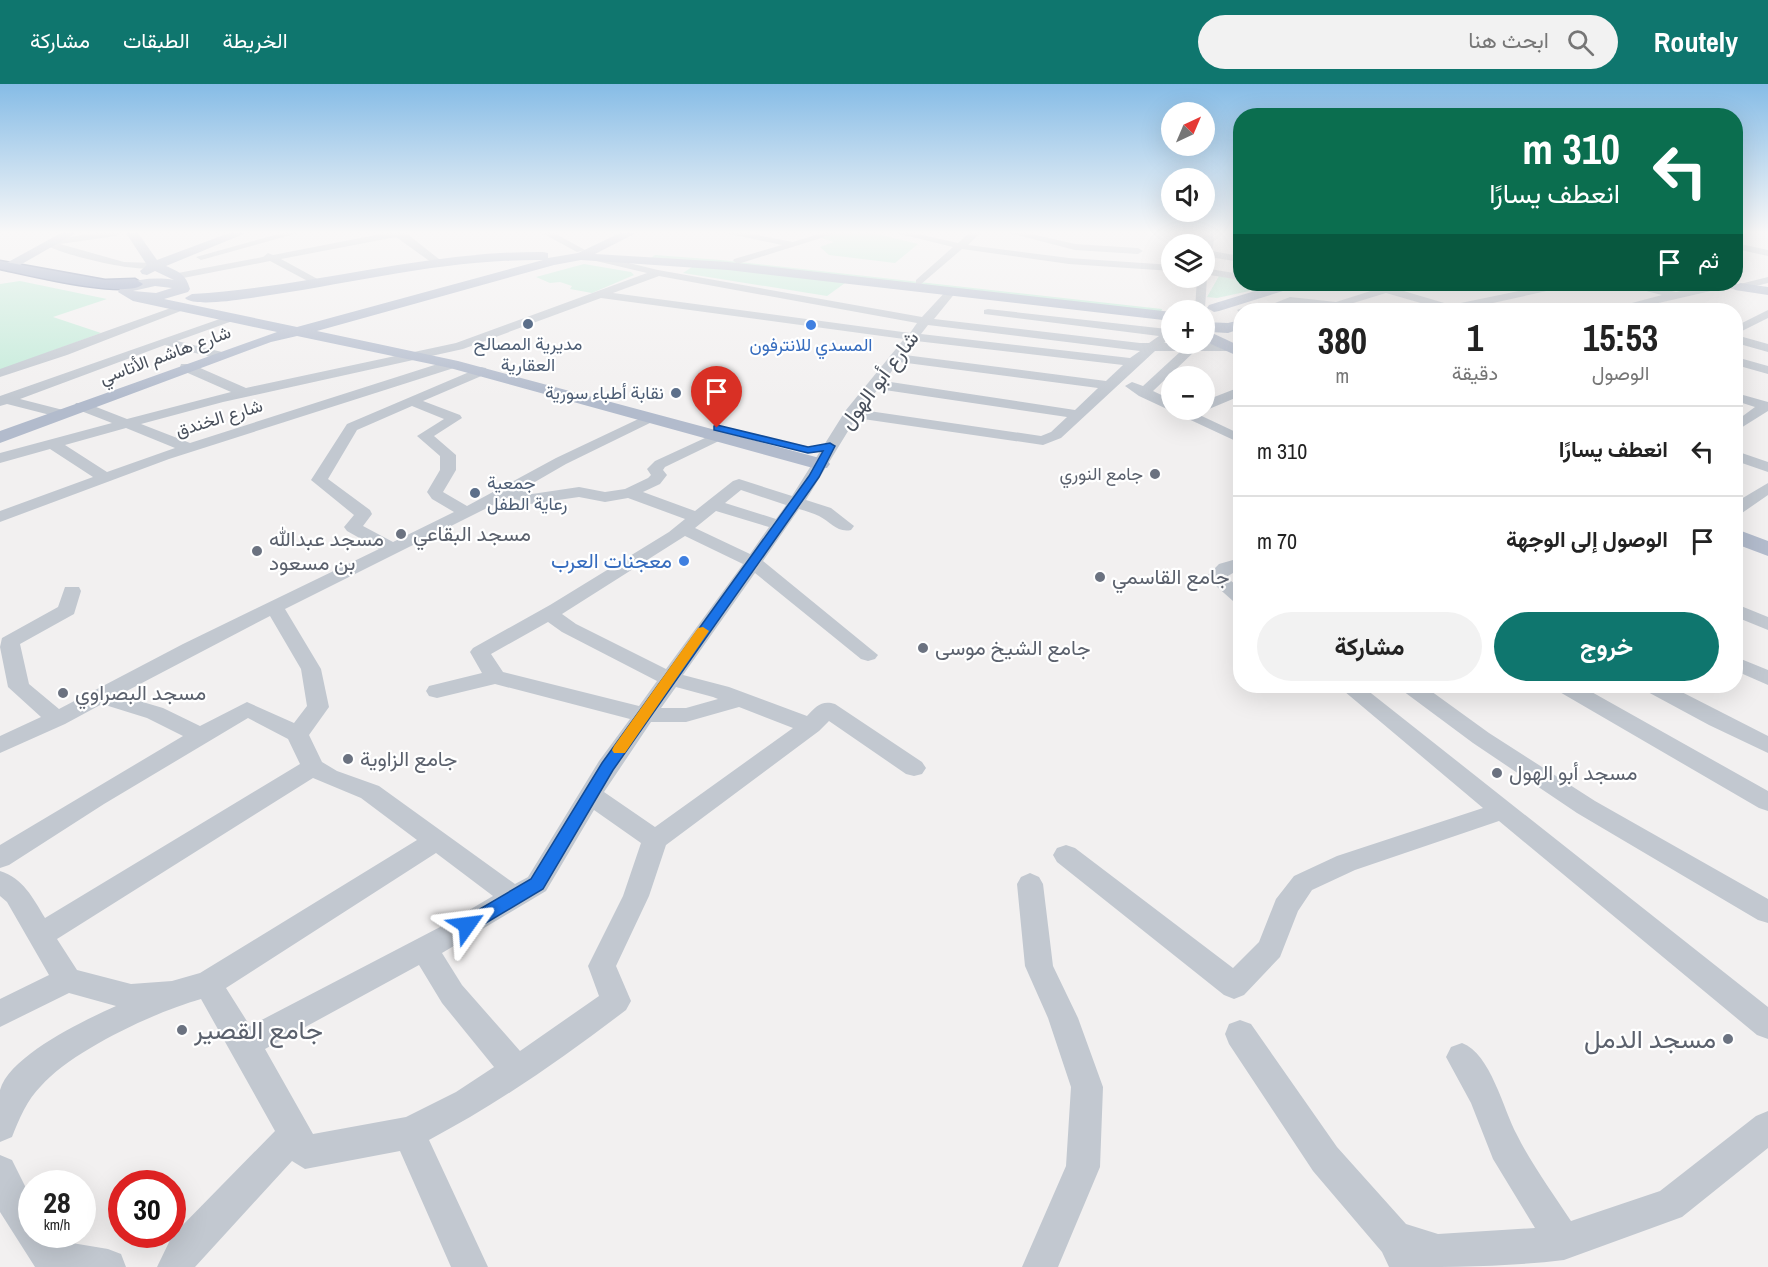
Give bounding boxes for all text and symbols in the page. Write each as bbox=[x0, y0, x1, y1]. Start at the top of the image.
search box bbox=[1198, 15, 1618, 69]
text: Routely bbox=[1654, 23, 1738, 61]
text: ابحث هنا bbox=[1468, 25, 1549, 55]
text: مشاركة bbox=[30, 26, 90, 55]
text: الطبقات bbox=[123, 26, 190, 55]
text: الخريطة bbox=[223, 26, 288, 55]
icon: search bbox=[1564, 26, 1597, 59]
north arrow bbox=[1161, 102, 1215, 156]
map controls bbox=[1161, 102, 1215, 420]
text: 310 m bbox=[1522, 121, 1620, 177]
icon: left bbox=[1641, 132, 1719, 210]
button: sound bbox=[1161, 168, 1215, 222]
text: انعطف يسارًا bbox=[1489, 175, 1620, 211]
button: layers bbox=[1161, 234, 1215, 288]
text: ثم bbox=[1698, 245, 1719, 275]
icon: arrive bbox=[1653, 246, 1686, 279]
button: + bbox=[1161, 300, 1215, 354]
text: 1 bbox=[1467, 314, 1483, 362]
text: 15:53 bbox=[1583, 314, 1658, 362]
marker: مديرية المصالح العقارية bbox=[521, 317, 535, 331]
text: 380 bbox=[1318, 317, 1367, 365]
marker: المسدي للانترفون bbox=[804, 318, 818, 332]
street label: شارع هاشم الأتاسي bbox=[96, 319, 235, 393]
street label: شارع أبو الهول bbox=[832, 325, 925, 435]
place label: مديرية المصالح العقارية bbox=[474, 331, 582, 377]
place label: المسدي للانترفون bbox=[749, 332, 873, 360]
text: دقيقة bbox=[1452, 359, 1498, 386]
text: الوصول bbox=[1592, 359, 1649, 386]
text: m bbox=[1336, 362, 1349, 389]
pin bbox=[691, 366, 742, 428]
button: − bbox=[1161, 366, 1215, 420]
icon: arrive bbox=[700, 375, 733, 408]
place label: نقابة أطباء سورية bbox=[545, 380, 664, 405]
marker: نقابة أطباء سورية bbox=[669, 386, 683, 400]
street label: شارع الخندق bbox=[172, 392, 266, 443]
text: انعطف يسارًا bbox=[1559, 434, 1668, 464]
icon: left bbox=[1686, 435, 1719, 468]
text: 310 m bbox=[1257, 436, 1307, 466]
place label: جامع النوري bbox=[1059, 461, 1143, 489]
marker: جامع النوري bbox=[1148, 467, 1162, 481]
place label: جمعية رعاية الطفل bbox=[487, 470, 567, 516]
marker: جمعية رعاية الطفل bbox=[468, 486, 482, 500]
place label: مسجد البقاعي bbox=[413, 519, 531, 551]
place label: مسجد عبدالله بن مسعود bbox=[269, 524, 384, 577]
text: الوصول إلى الوجهة bbox=[1506, 524, 1668, 554]
icon: arrive bbox=[1686, 525, 1719, 558]
text: 70 m bbox=[1257, 526, 1297, 556]
marker: مسجد البقاعي bbox=[394, 527, 408, 541]
marker: مسجد عبدالله بن مسعود bbox=[250, 544, 264, 558]
place label: معجنات العرب bbox=[551, 546, 672, 575]
marker: معجنات العرب bbox=[677, 554, 691, 568]
place label: جامع القاسمي bbox=[1112, 562, 1230, 594]
marker: جامع القاسمي bbox=[1093, 570, 1107, 584]
button: مشاركة bbox=[1257, 612, 1482, 681]
button: خروج bbox=[1494, 612, 1719, 681]
place label: جامع الشيخ موسى bbox=[935, 633, 1091, 662]
marker: جامع الشيخ موسى bbox=[916, 641, 930, 655]
place label: مسجد البصراوي bbox=[75, 678, 206, 710]
marker: مسجد البصراوي bbox=[56, 686, 70, 700]
place label: جامع الزاوية bbox=[360, 744, 457, 773]
marker: جامع الزاوية bbox=[341, 752, 355, 766]
place label: مسجد أبو الهول bbox=[1509, 758, 1638, 787]
marker: مسجد أبو الهول bbox=[1490, 766, 1504, 780]
position arrow bbox=[435, 893, 499, 957]
place label: جامع القصير bbox=[193, 1012, 323, 1048]
place label: مسجد الدمل bbox=[1584, 1021, 1716, 1056]
marker: جامع القصير bbox=[175, 1023, 189, 1037]
marker: مسجد الدمل bbox=[1721, 1032, 1735, 1046]
speed limit sign: 30 bbox=[108, 1170, 186, 1248]
text: 28 bbox=[43, 1182, 71, 1222]
text: km/h bbox=[44, 1214, 70, 1235]

